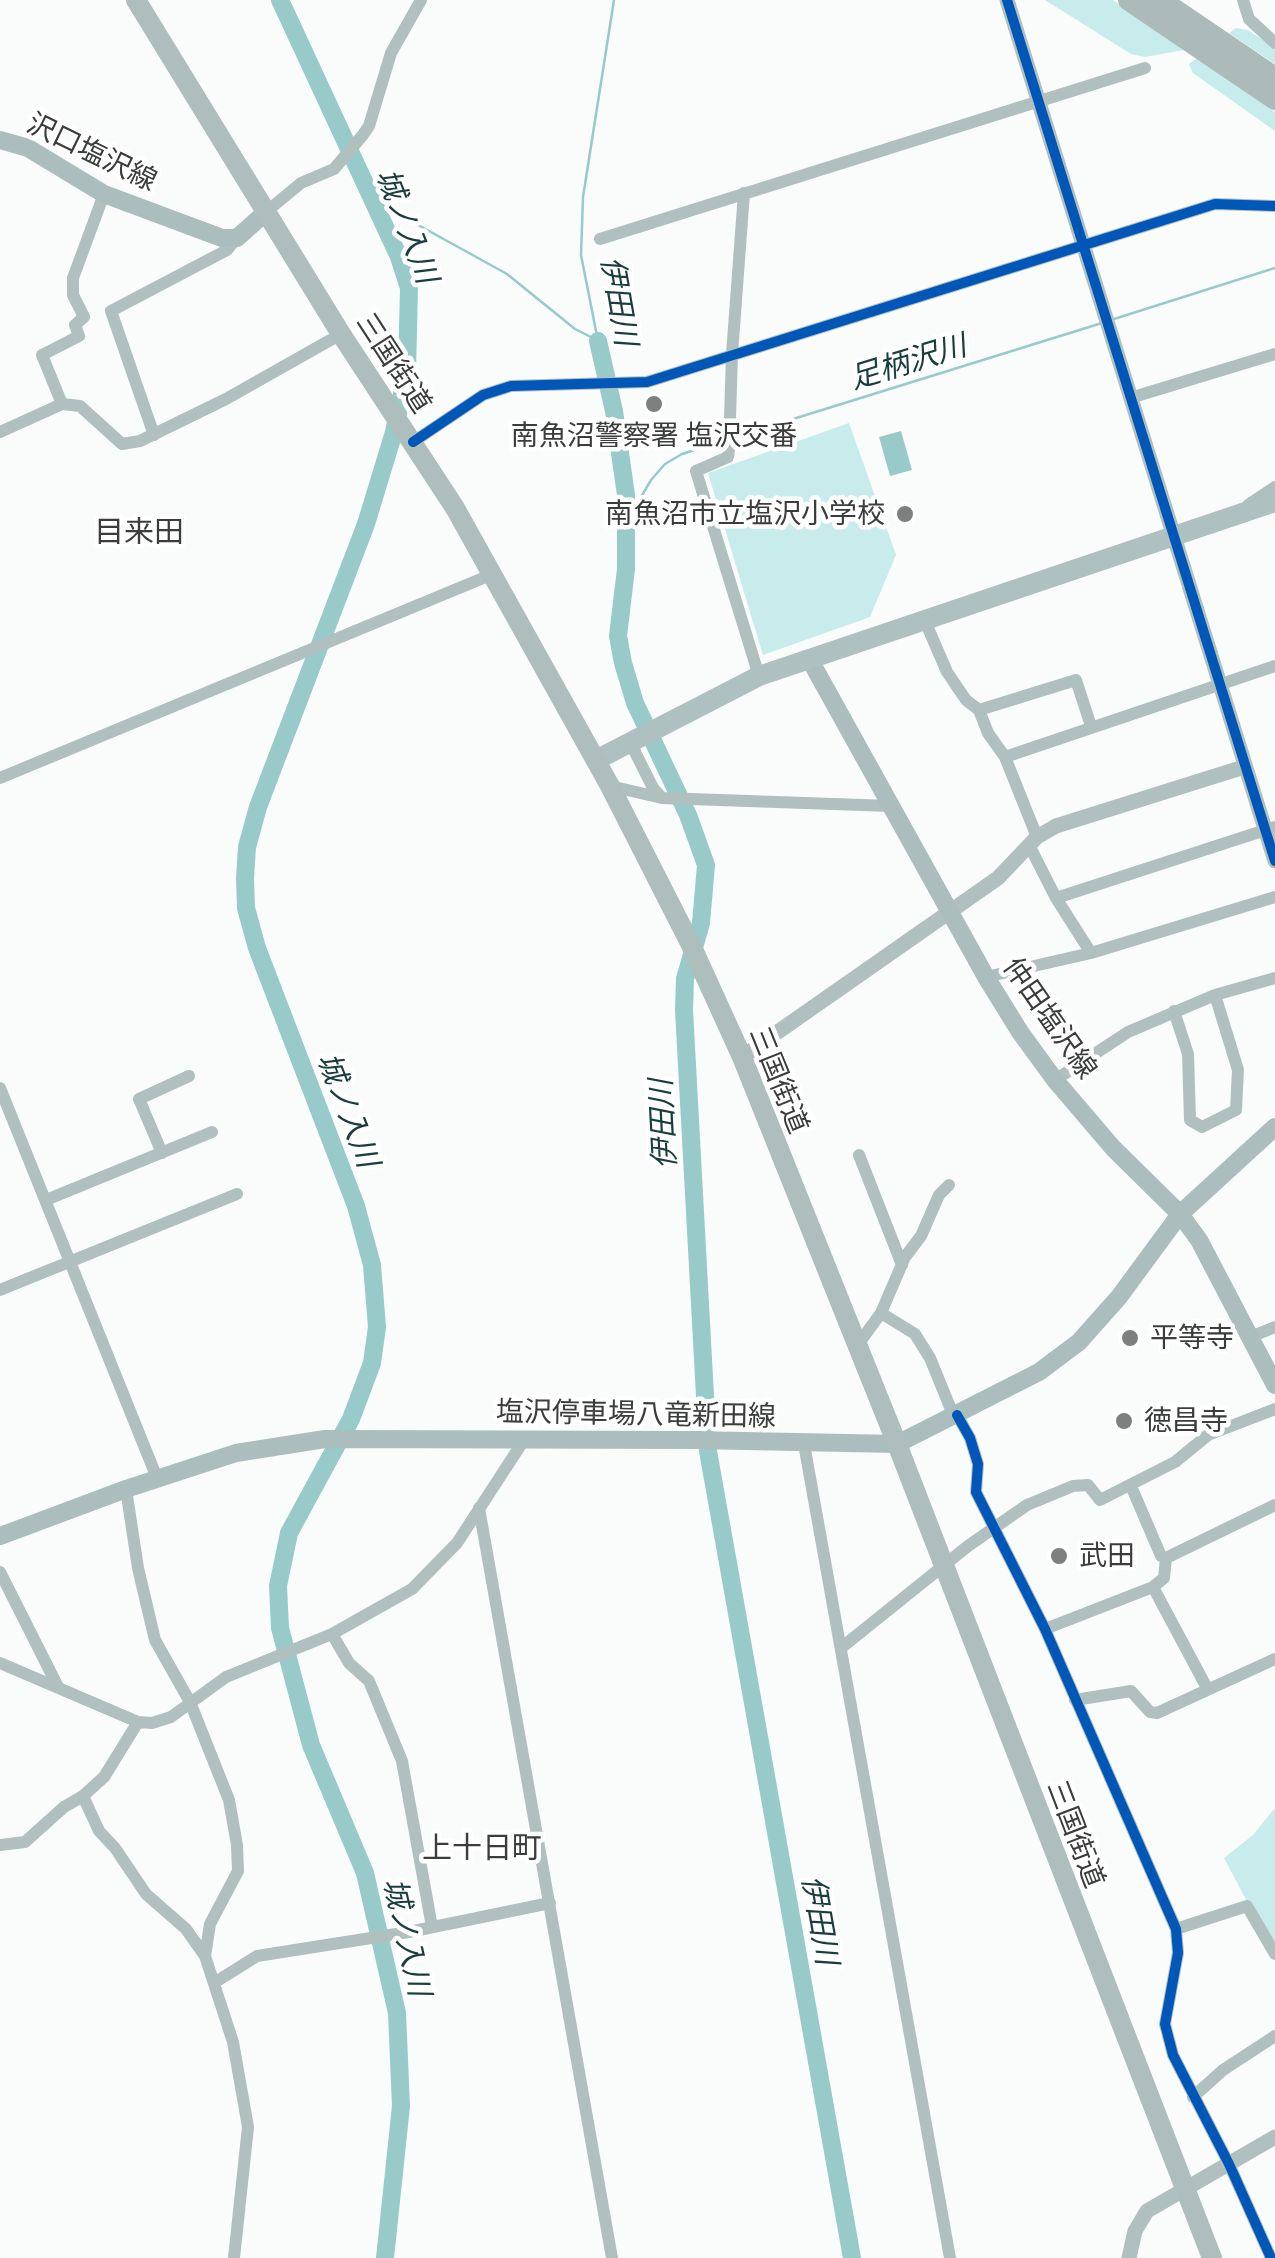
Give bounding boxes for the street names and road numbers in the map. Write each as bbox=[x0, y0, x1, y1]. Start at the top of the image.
street label: 沢口塩沢線 bbox=[22, 106, 162, 198]
street label: 三国街道 bbox=[349, 307, 439, 419]
street label: 仲田塩沢線 bbox=[996, 951, 1104, 1085]
street label: 三国街道 bbox=[742, 1022, 816, 1138]
street label: 塩沢停車場八竜新田線 bbox=[496, 1395, 776, 1433]
street label: 三国街道 bbox=[1040, 1776, 1112, 1892]

